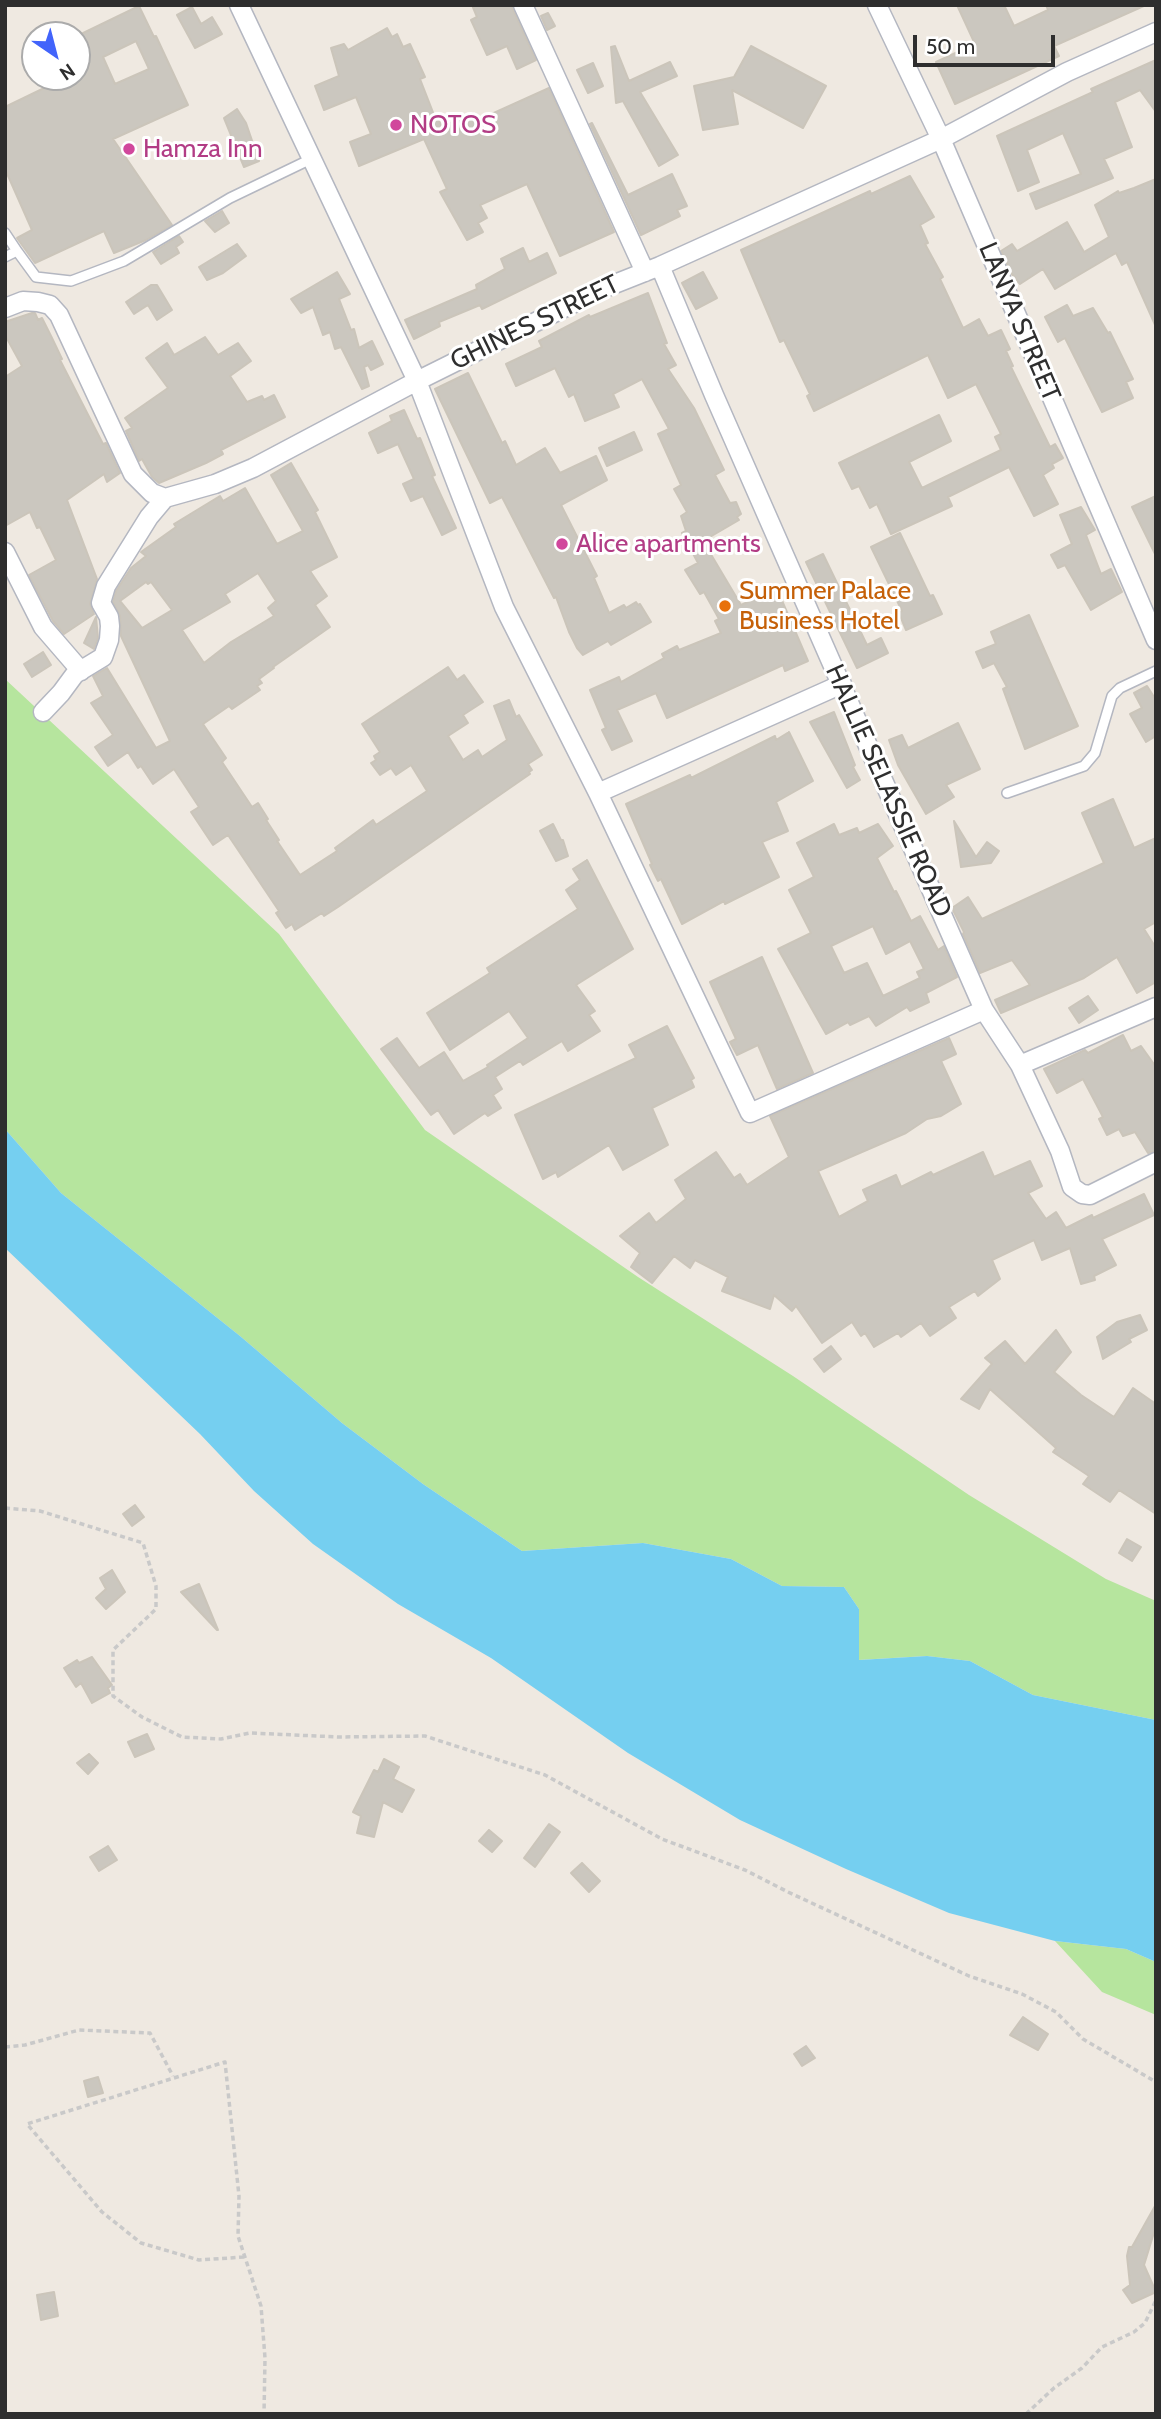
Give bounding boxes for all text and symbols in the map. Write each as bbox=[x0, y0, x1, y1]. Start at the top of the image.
north arrow bbox=[21, 21, 91, 91]
scale bar bbox=[916, 21, 1058, 65]
text: 50 m bbox=[926, 34, 975, 59]
text: N bbox=[55, 59, 79, 85]
place label: NOTOS bbox=[410, 109, 496, 141]
marker: NOTOS bbox=[388, 117, 404, 133]
place label: Hamza Inn bbox=[143, 133, 262, 165]
marker: Hamza Inn bbox=[121, 141, 137, 157]
street label: LANYA STREET bbox=[971, 238, 1067, 406]
street label: GHINES STREET bbox=[446, 269, 624, 377]
place label: Alice apartments bbox=[576, 528, 761, 560]
marker: Alice apartments bbox=[554, 536, 570, 552]
place label: Summer Palace Business Hotel bbox=[739, 575, 911, 636]
marker: Summer Palace Business Hotel bbox=[717, 598, 733, 614]
street label: HALLIE SELASSIE ROAD bbox=[818, 660, 958, 922]

